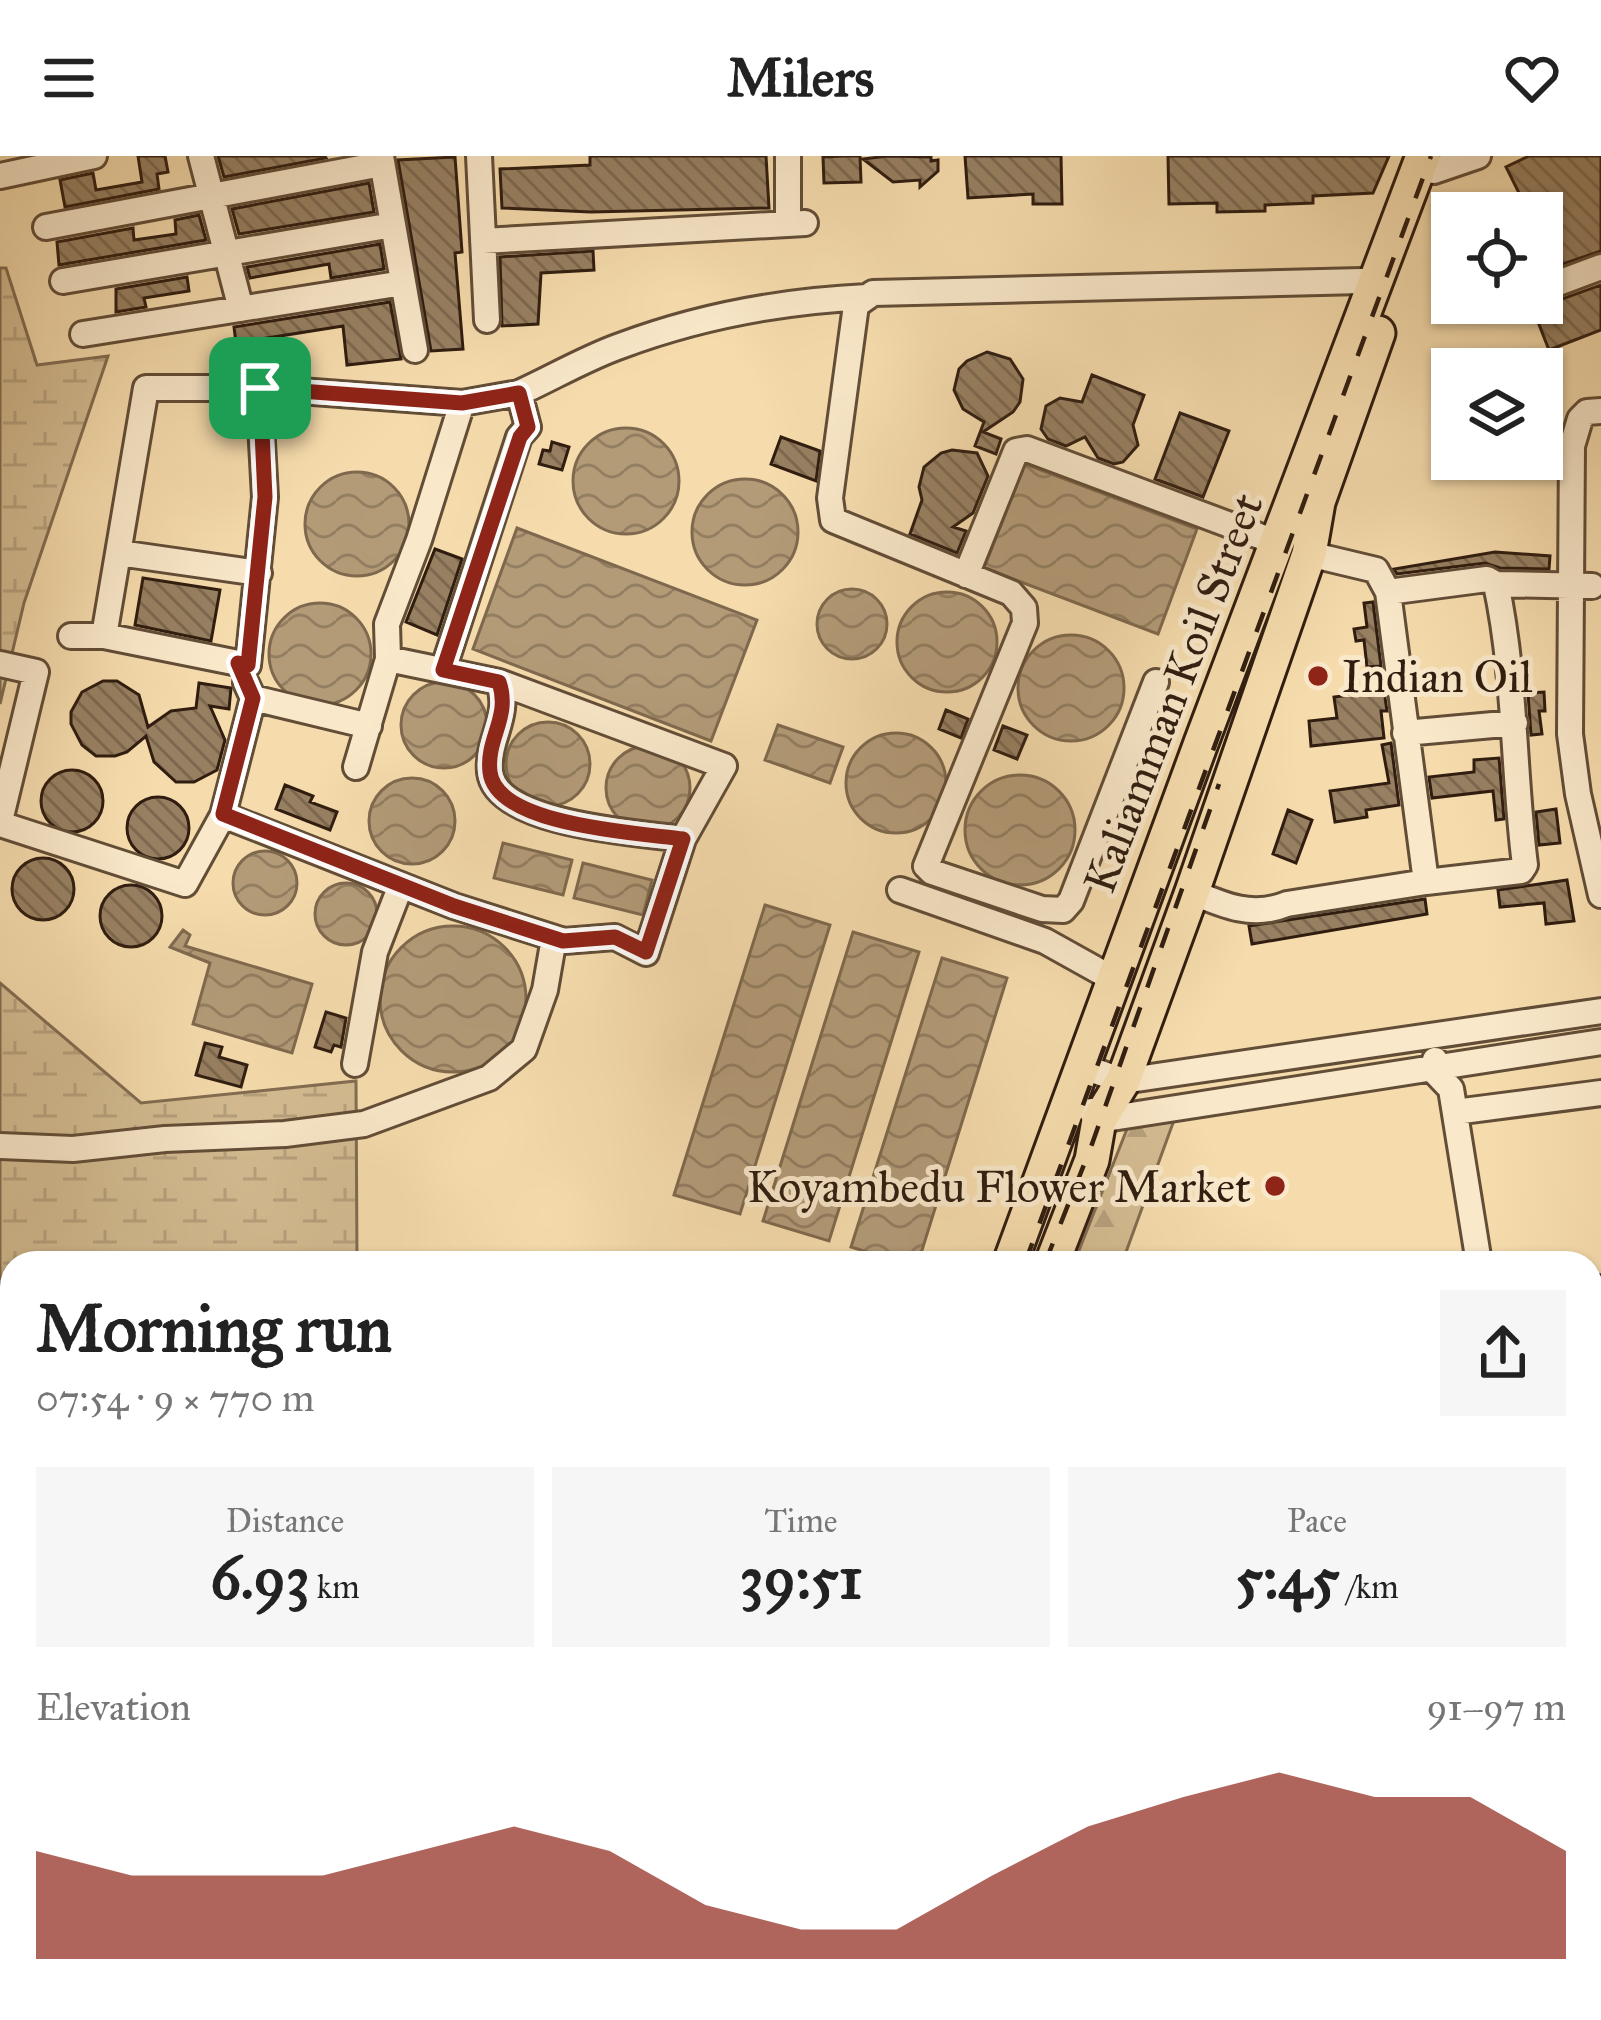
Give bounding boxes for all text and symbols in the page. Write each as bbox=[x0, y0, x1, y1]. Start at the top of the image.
icon: menu bbox=[36, 45, 102, 111]
text: Milers bbox=[727, 45, 874, 111]
icon: heart bbox=[1499, 45, 1565, 111]
map controls bbox=[1431, 192, 1563, 480]
button: locate bbox=[1431, 192, 1563, 324]
pin bbox=[209, 337, 311, 439]
button: layers bbox=[1431, 348, 1563, 480]
icon: arrive bbox=[227, 355, 293, 421]
street label: Kaliamman Koil Street bbox=[1071, 485, 1275, 901]
place label: Indian Oil bbox=[1342, 649, 1533, 704]
marker: Indian Oil bbox=[1305, 663, 1331, 689]
place label: Koyambedu Flower Market bbox=[747, 1159, 1251, 1214]
marker: Koyambedu Flower Market bbox=[1262, 1173, 1288, 1199]
text: Morning run bbox=[36, 1288, 392, 1369]
button: share bbox=[1440, 1290, 1566, 1416]
text: 07:54 · 9 × 770 m bbox=[36, 1374, 314, 1422]
text: Distance bbox=[226, 1501, 344, 1541]
text: Time bbox=[764, 1501, 838, 1541]
text: Pace bbox=[1287, 1501, 1347, 1541]
text: 6.93 bbox=[210, 1541, 310, 1614]
text: 39:51 bbox=[740, 1541, 862, 1614]
text: 5:45 bbox=[1235, 1541, 1340, 1614]
text: km bbox=[310, 1567, 360, 1607]
text: /km bbox=[1340, 1567, 1399, 1607]
text: Elevation bbox=[36, 1683, 191, 1731]
text: 91–97 m bbox=[1427, 1683, 1566, 1731]

